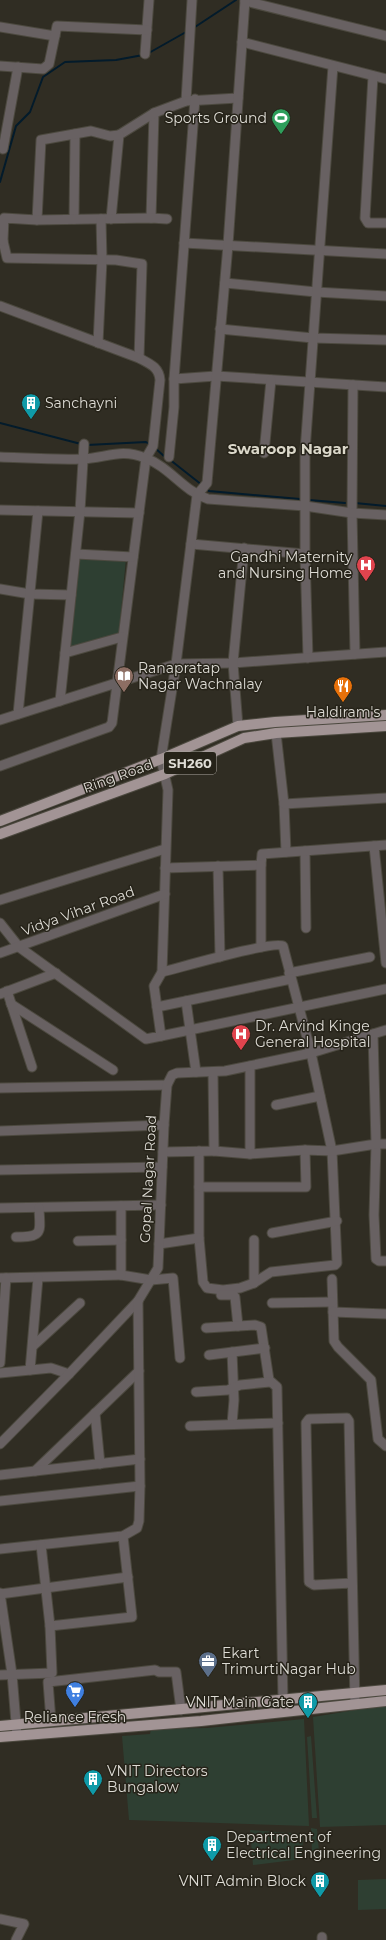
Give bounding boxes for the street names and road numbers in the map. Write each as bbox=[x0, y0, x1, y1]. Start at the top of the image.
road number: SH260 bbox=[164, 752, 216, 774]
street label: Ring Road bbox=[81, 755, 155, 797]
street label: Vidya Vihar Road bbox=[19, 882, 137, 940]
street label: Gopal Nagar Road bbox=[136, 1115, 160, 1243]

